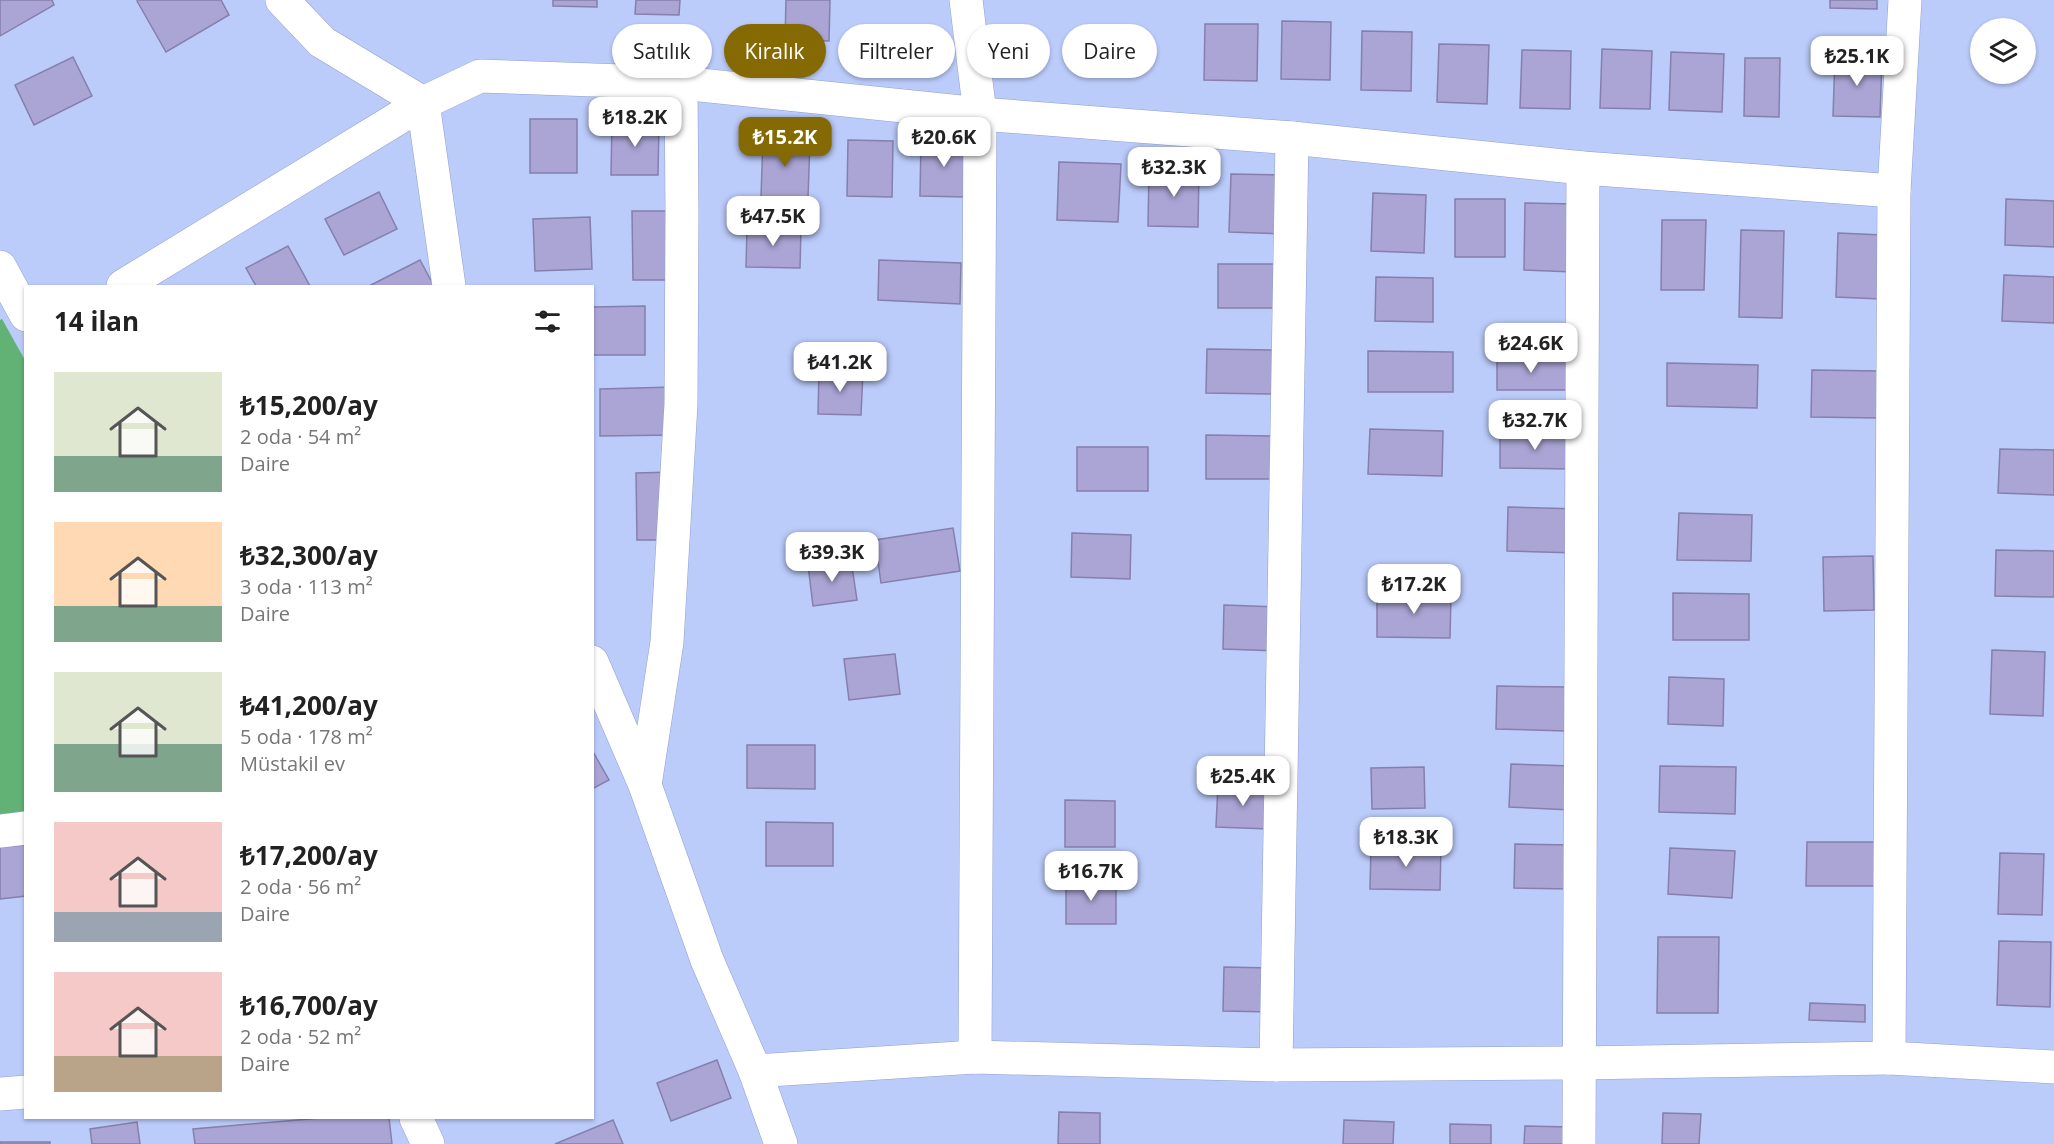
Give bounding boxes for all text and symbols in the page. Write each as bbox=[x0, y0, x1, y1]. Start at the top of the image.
map controls bbox=[1970, 18, 2036, 84]
button: layers bbox=[1970, 18, 2036, 84]
chip: Satılık bbox=[612, 24, 712, 78]
chip: Kiralık bbox=[724, 24, 826, 78]
chip: Filtreler bbox=[838, 24, 955, 78]
chip: Yeni bbox=[967, 24, 1050, 78]
chip: Daire bbox=[1062, 24, 1157, 78]
pin: ₺25.1K bbox=[1808, 36, 1906, 87]
text: ₺25.1K bbox=[1825, 42, 1889, 69]
pin: ₺18.2K bbox=[586, 97, 684, 148]
text: ₺18.2K bbox=[603, 103, 667, 130]
pin: ₺15.2K bbox=[736, 117, 834, 168]
pin: ₺20.6K bbox=[895, 117, 993, 168]
text: ₺15.2K bbox=[753, 123, 817, 150]
text: ₺20.6K bbox=[912, 123, 976, 150]
pin: ₺32.3K bbox=[1125, 147, 1223, 198]
text: ₺32.3K bbox=[1142, 153, 1206, 180]
pin: ₺47.5K bbox=[724, 196, 822, 247]
text: ₺47.5K bbox=[741, 202, 805, 229]
text: 14 ilan bbox=[54, 303, 139, 339]
icon: filters bbox=[531, 305, 564, 338]
pin: ₺24.6K bbox=[1482, 323, 1580, 374]
text: ₺24.6K bbox=[1499, 329, 1563, 356]
pin: ₺41.2K bbox=[791, 342, 889, 393]
text: ₺41.2K bbox=[808, 348, 872, 375]
text: ₺15,200/ay bbox=[240, 387, 378, 423]
icon: home bbox=[102, 396, 174, 468]
pin: ₺32.7K bbox=[1486, 400, 1584, 451]
text: ₺32.7K bbox=[1503, 406, 1567, 433]
text: 2 oda · 54 m² bbox=[240, 423, 361, 450]
text: Daire bbox=[240, 450, 290, 477]
pin: ₺39.3K bbox=[783, 532, 881, 583]
text: ₺32,300/ay bbox=[240, 537, 378, 573]
text: ₺39.3K bbox=[800, 538, 864, 565]
icon: home bbox=[102, 546, 174, 618]
pin: ₺17.2K bbox=[1365, 564, 1463, 615]
text: ₺17.2K bbox=[1382, 570, 1446, 597]
text: 3 oda · 113 m² bbox=[240, 573, 373, 600]
text: Daire bbox=[240, 600, 290, 627]
text: ₺41,200/ay bbox=[240, 687, 378, 723]
icon: home bbox=[102, 696, 174, 768]
text: 5 oda · 178 m² bbox=[240, 723, 373, 750]
text: Müstakil ev bbox=[240, 750, 345, 777]
pin: ₺25.4K bbox=[1194, 756, 1292, 807]
text: ₺25.4K bbox=[1211, 762, 1275, 789]
pin: ₺18.3K bbox=[1357, 817, 1455, 868]
text: ₺18.3K bbox=[1374, 823, 1438, 850]
text: ₺17,200/ay bbox=[240, 837, 378, 873]
icon: home bbox=[102, 846, 174, 918]
pin: ₺16.7K bbox=[1042, 851, 1140, 902]
text: ₺16.7K bbox=[1059, 857, 1123, 884]
text: 2 oda · 56 m² bbox=[240, 873, 361, 900]
text: Daire bbox=[240, 900, 290, 927]
text: ₺16,700/ay bbox=[240, 987, 378, 1023]
icon: home bbox=[102, 996, 174, 1068]
text: 2 oda · 52 m² bbox=[240, 1023, 361, 1050]
text: Daire bbox=[240, 1050, 290, 1077]

